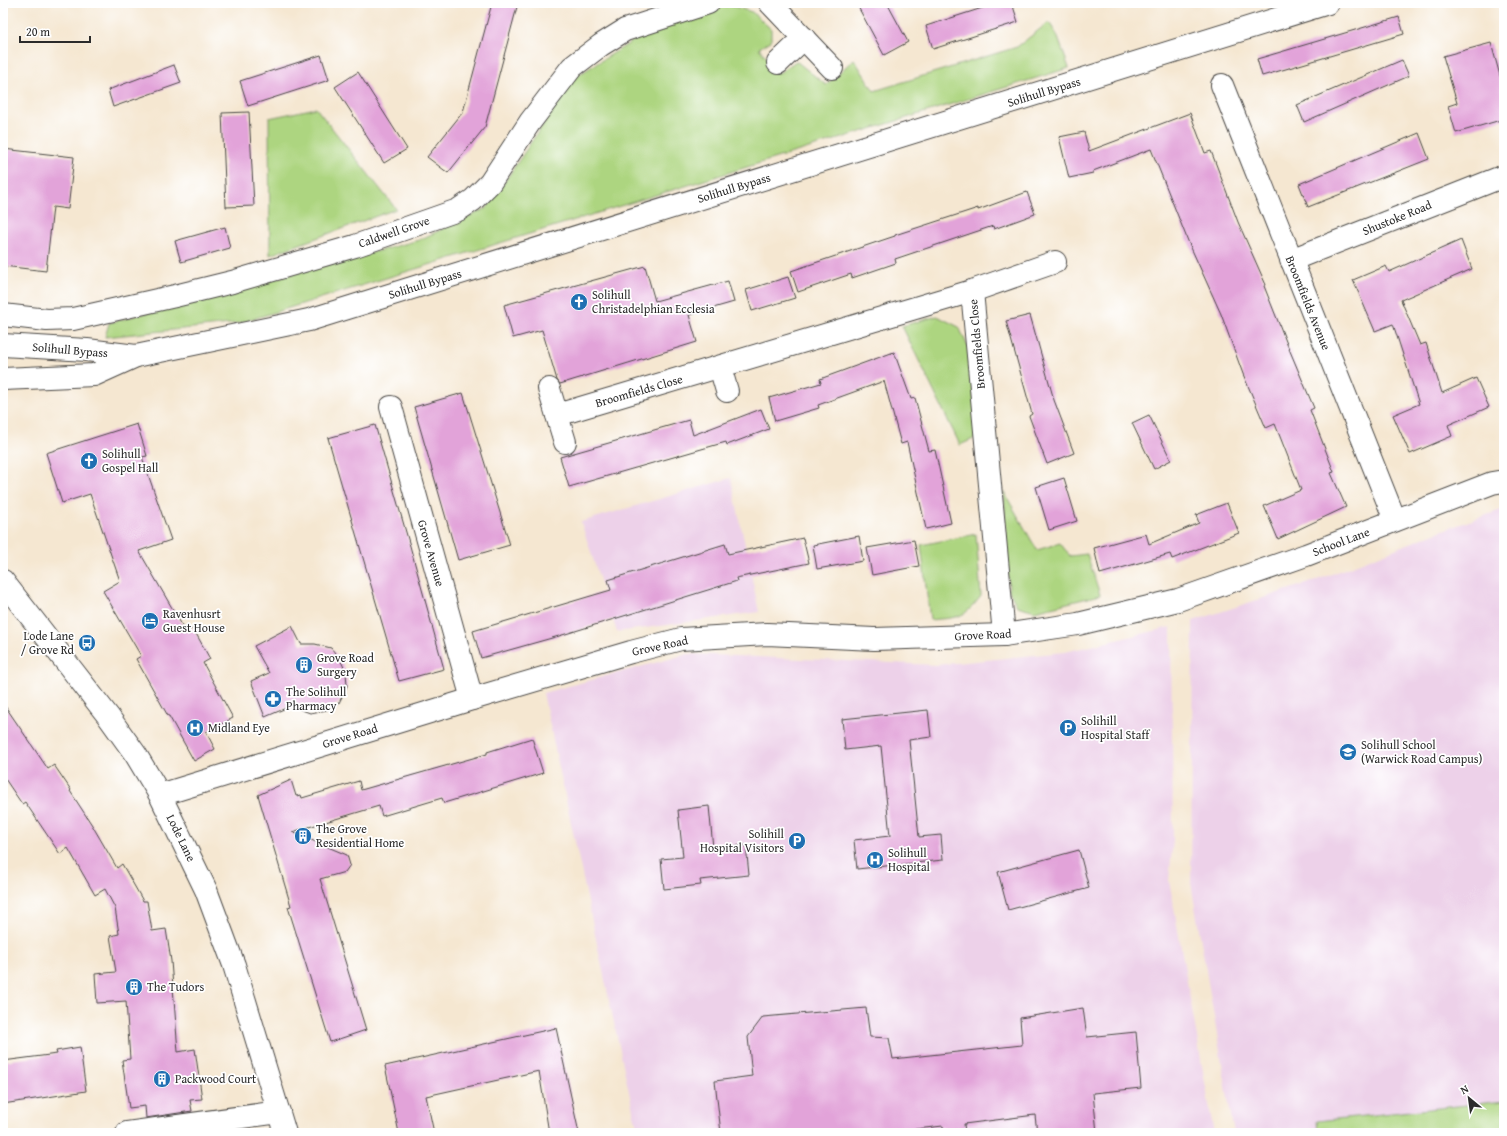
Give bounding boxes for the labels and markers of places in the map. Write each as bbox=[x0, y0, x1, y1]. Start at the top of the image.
place label: Solihull Christadelphian Ecclesia bbox=[592, 286, 715, 317]
church icon: Solihull Christadelphian Ecclesia bbox=[569, 292, 589, 312]
place label: Solihull Gospel Hall bbox=[102, 445, 159, 476]
church icon: Solihull Gospel Hall bbox=[79, 451, 99, 471]
place label: Ravenhusrt Guest House bbox=[163, 605, 225, 636]
hotel icon: Ravenhusrt Guest House bbox=[140, 611, 160, 631]
place label: Lode Lane / Grove Rd bbox=[21, 627, 75, 658]
bus stop icon: Lode Lane / Grove Rd bbox=[77, 633, 97, 653]
place label: Grove Road Surgery bbox=[317, 649, 374, 680]
building icon: Grove Road Surgery bbox=[294, 655, 314, 675]
place label: The Solihull Pharmacy bbox=[286, 683, 347, 714]
pharmacy icon: The Solihull Pharmacy bbox=[263, 689, 283, 709]
place label: Solihill Hospital Staff bbox=[1081, 712, 1150, 743]
hospital icon: Midland Eye bbox=[185, 718, 205, 738]
parking icon: Solihill Hospital Staff bbox=[1058, 718, 1078, 738]
place label: Midland Eye bbox=[208, 719, 270, 736]
place label: Solihull School (Warwick Road Campus) bbox=[1361, 736, 1482, 767]
school or university icon: Solihull School (Warwick Road Campus) bbox=[1338, 742, 1358, 762]
place label: The Grove Residential Home bbox=[316, 820, 405, 851]
place label: Solihill Hospital Visitors bbox=[700, 825, 785, 856]
building icon: The Grove Residential Home bbox=[293, 826, 313, 846]
parking icon: Solihill Hospital Visitors bbox=[787, 831, 807, 851]
place label: Solihull Hospital bbox=[888, 844, 931, 875]
hospital icon: Solihull Hospital bbox=[865, 850, 885, 870]
building icon: The Tudors bbox=[124, 977, 144, 997]
place label: The Tudors bbox=[147, 978, 204, 995]
building icon: Packwood Court bbox=[152, 1069, 172, 1089]
place label: Packwood Court bbox=[175, 1070, 257, 1087]

